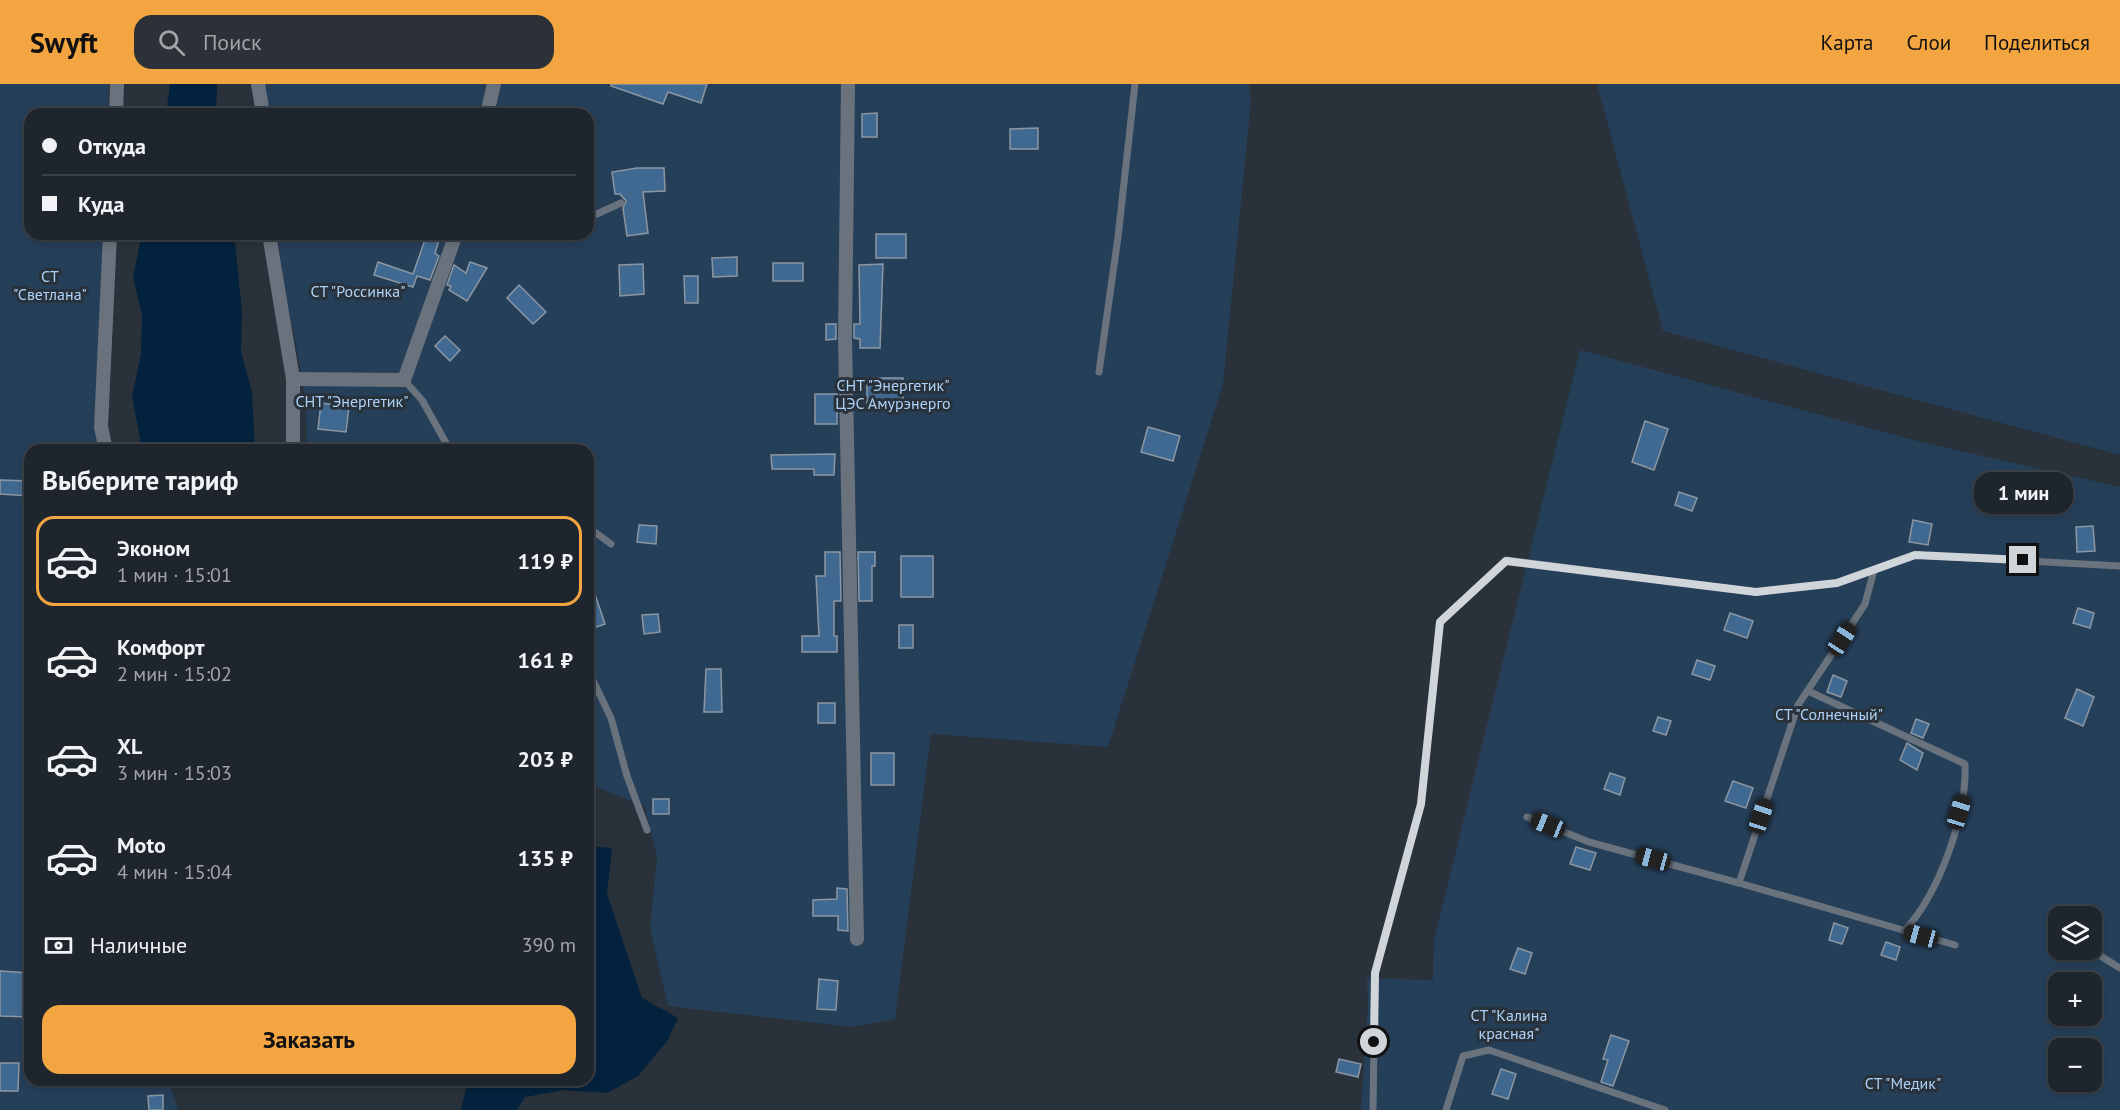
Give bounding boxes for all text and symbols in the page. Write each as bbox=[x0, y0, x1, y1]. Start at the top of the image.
search box bbox=[134, 15, 554, 69]
text: Swyft bbox=[30, 24, 98, 61]
icon: search bbox=[155, 26, 188, 59]
text: Поиск bbox=[203, 28, 262, 56]
text: Карта bbox=[1820, 29, 1873, 56]
text: Слои bbox=[1906, 29, 1951, 56]
text: Поделиться bbox=[1984, 29, 2090, 56]
text: Откуда bbox=[78, 132, 146, 160]
text: Куда bbox=[78, 190, 125, 218]
park label: СТ "Светлана" bbox=[13, 266, 87, 304]
park label: СТ "Россинка" bbox=[310, 281, 406, 301]
park label: СНТ "Энергетик" ЦЭС Амурэнерго bbox=[835, 375, 951, 413]
park label: СНТ "Энергетик" bbox=[295, 391, 409, 411]
text: Выберите тариф bbox=[42, 463, 238, 497]
callout: 1 мин bbox=[1974, 473, 2072, 515]
text: 1 мин bbox=[1998, 480, 2049, 506]
icon: car bbox=[45, 534, 99, 588]
text: Эконом bbox=[117, 534, 190, 562]
route end bbox=[2009, 546, 2036, 573]
text: 119 ₽ bbox=[518, 547, 573, 575]
text: 1 мин · 15:01 bbox=[117, 562, 232, 588]
car bbox=[1825, 619, 1859, 659]
icon: car bbox=[45, 633, 99, 687]
text: Комфорт bbox=[117, 633, 205, 661]
text: 161 ₽ bbox=[518, 646, 573, 674]
text: 2 мин · 15:02 bbox=[117, 661, 232, 687]
park label: СТ "Солнечный" bbox=[1775, 704, 1883, 724]
icon: car bbox=[45, 732, 99, 786]
text: XL bbox=[117, 732, 142, 760]
text: 203 ₽ bbox=[518, 745, 573, 773]
text: 3 мин · 15:03 bbox=[117, 760, 232, 786]
car bbox=[1945, 792, 1973, 832]
car bbox=[1747, 796, 1775, 836]
car bbox=[1528, 810, 1568, 840]
icon: car bbox=[45, 831, 99, 885]
text: Moto bbox=[117, 831, 166, 859]
text: 135 ₽ bbox=[518, 844, 573, 872]
car bbox=[1633, 846, 1673, 872]
text: 4 мин · 15:04 bbox=[117, 859, 232, 885]
map controls bbox=[2048, 906, 2102, 1092]
button: layers bbox=[2048, 906, 2102, 960]
car bbox=[1901, 923, 1941, 949]
icon: cash bbox=[42, 929, 75, 962]
text: Наличные bbox=[90, 931, 187, 959]
text: 390 m bbox=[522, 932, 576, 958]
button: + bbox=[2048, 972, 2102, 1026]
button: Заказать bbox=[42, 1005, 576, 1074]
park label: СТ "Калина красная" bbox=[1471, 1005, 1547, 1043]
route start bbox=[1360, 1028, 1387, 1055]
button: − bbox=[2048, 1038, 2102, 1092]
park label: СТ "Медик" bbox=[1865, 1073, 1941, 1093]

